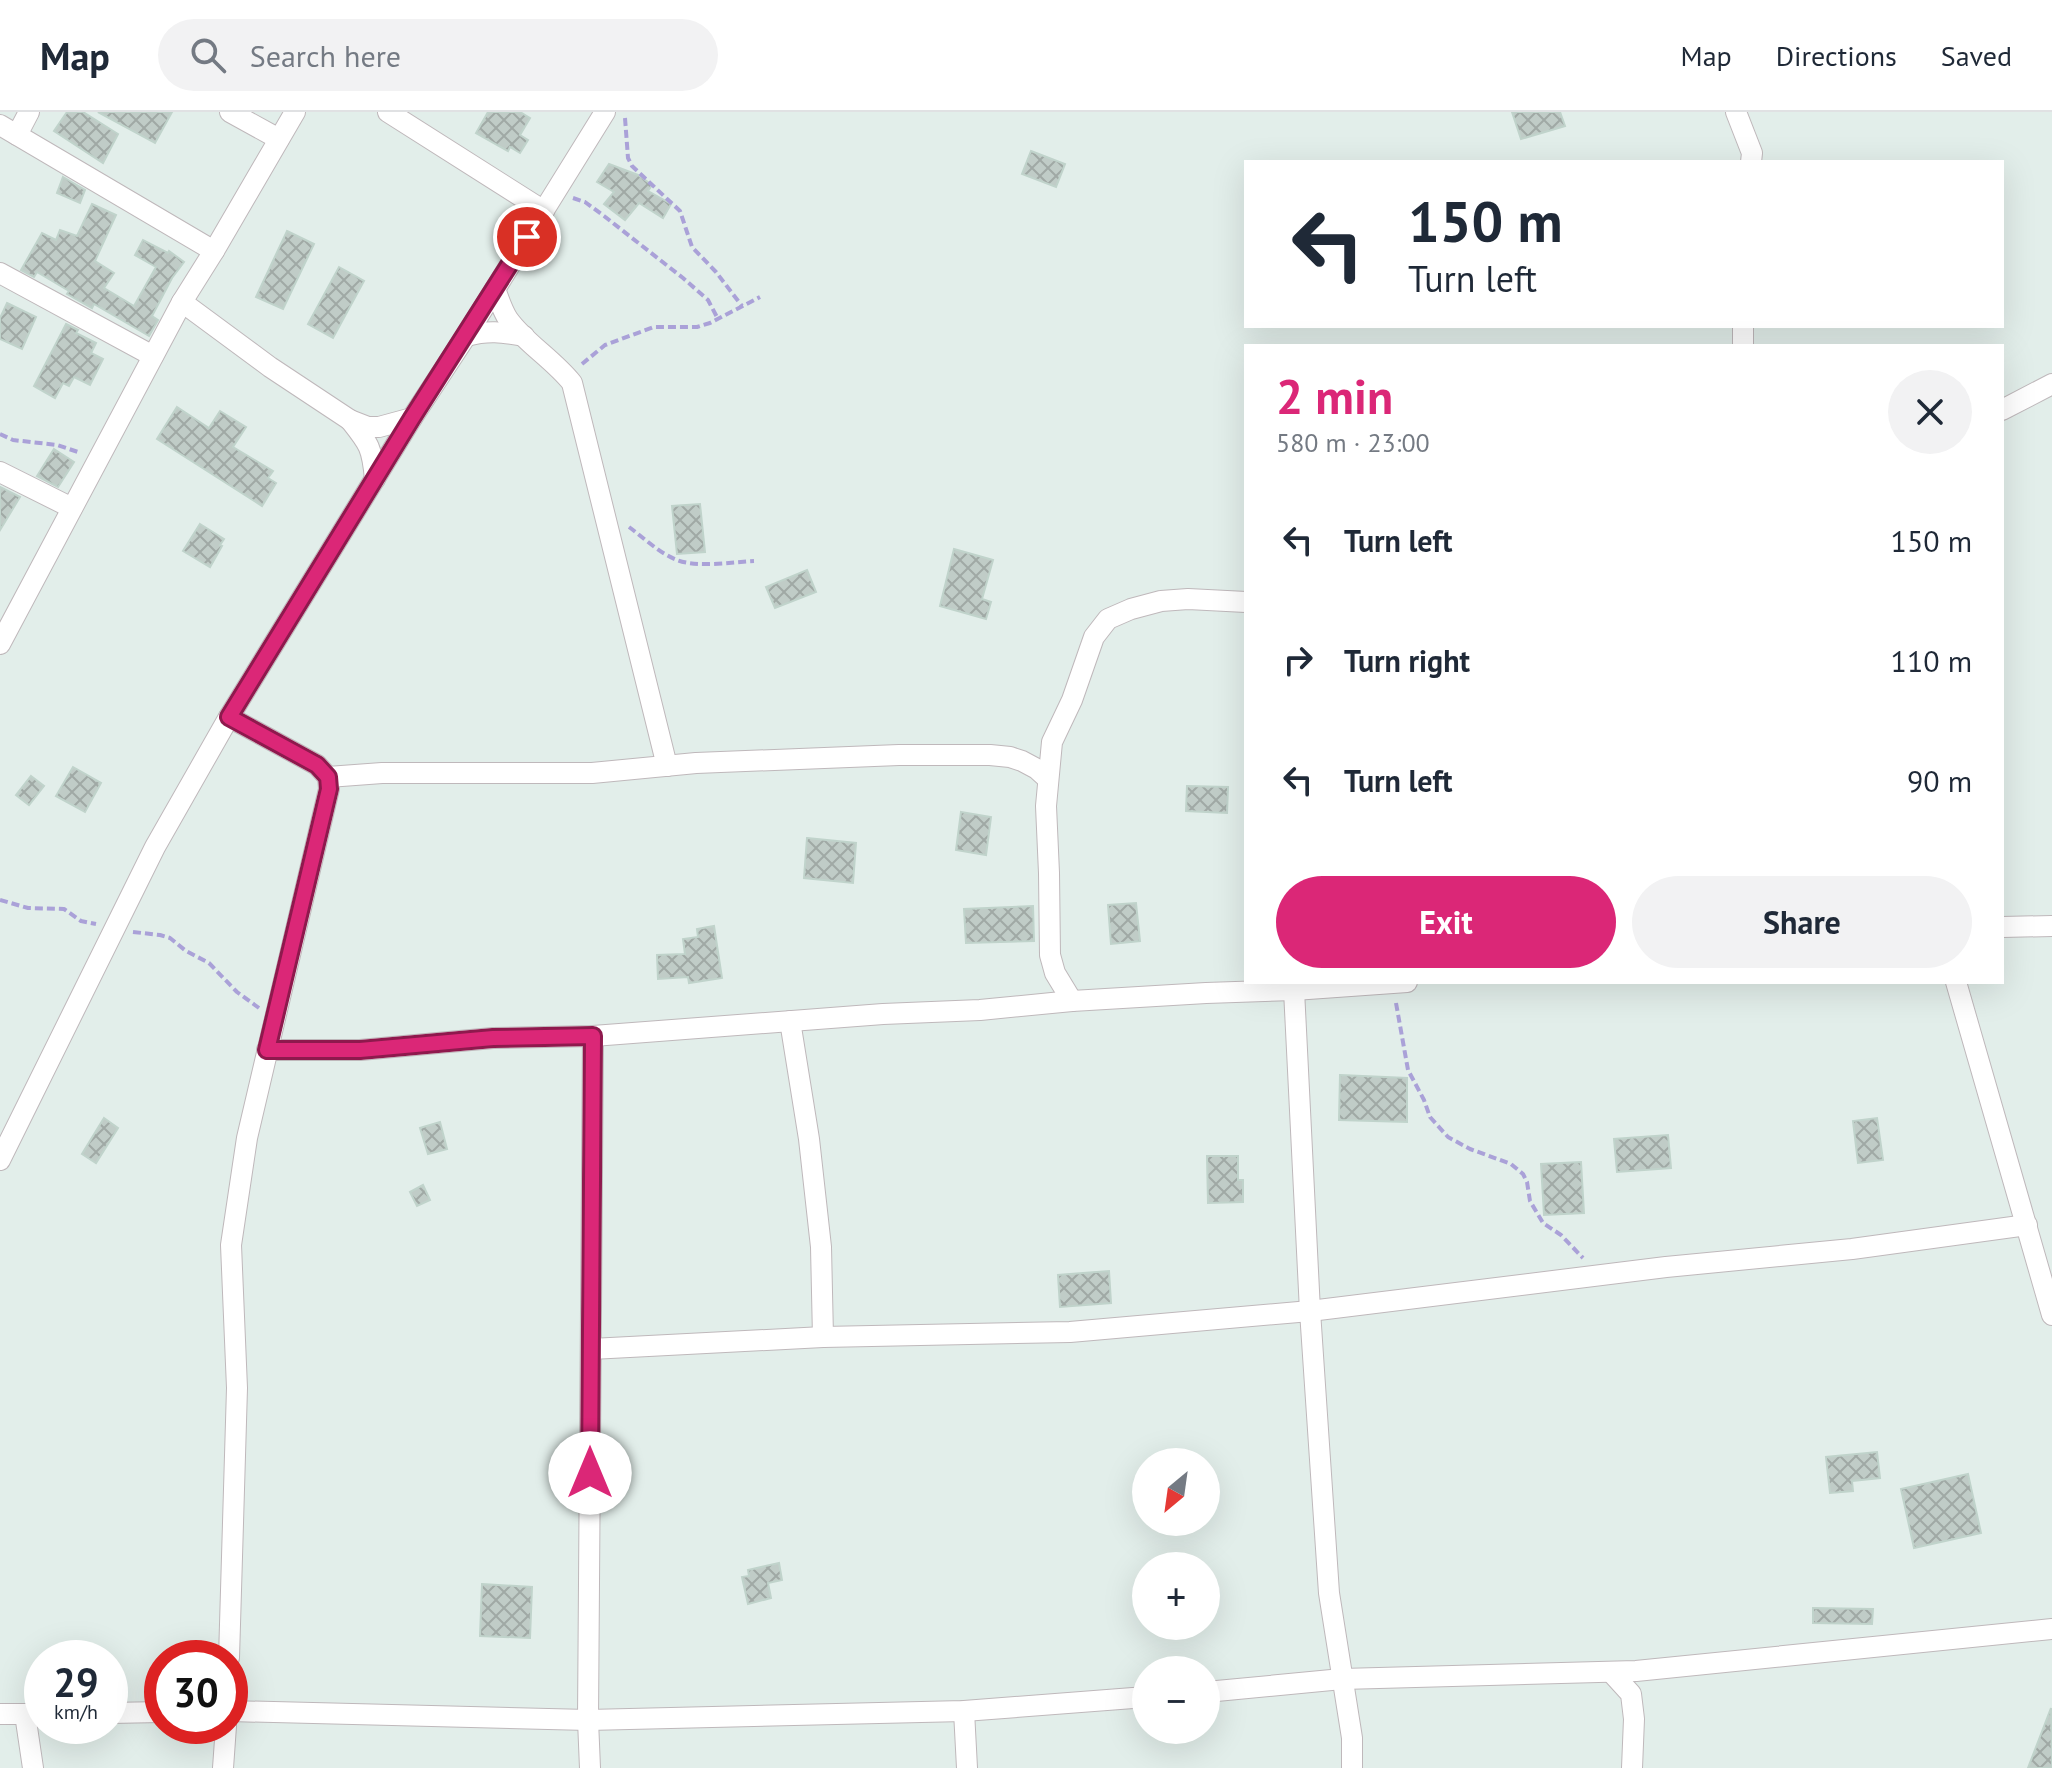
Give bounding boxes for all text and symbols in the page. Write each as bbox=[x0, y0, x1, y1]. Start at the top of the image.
search box bbox=[158, 19, 718, 91]
text: Map bbox=[40, 31, 110, 80]
icon: search bbox=[186, 33, 230, 77]
text: Search here bbox=[250, 36, 401, 75]
text: Map bbox=[1681, 37, 1732, 74]
text: Directions bbox=[1776, 37, 1897, 74]
text: Saved bbox=[1941, 37, 2012, 74]
text: 150 m bbox=[1408, 185, 1563, 257]
icon: left bbox=[1276, 192, 1380, 296]
pin bbox=[493, 203, 561, 271]
icon: arrive bbox=[505, 215, 549, 259]
text: Turn left bbox=[1408, 255, 1537, 302]
text: 2 min bbox=[1276, 365, 1393, 427]
button: close bbox=[1888, 370, 1972, 454]
text: 580 m · 23:00 bbox=[1276, 426, 1430, 459]
icon: left bbox=[1276, 518, 1320, 562]
text: Turn left bbox=[1344, 521, 1452, 560]
text: 150 m bbox=[1891, 521, 1972, 560]
icon: right bbox=[1276, 638, 1320, 682]
text: Turn right bbox=[1344, 641, 1470, 680]
text: 110 m bbox=[1891, 641, 1972, 680]
icon: left bbox=[1276, 758, 1320, 802]
text: Turn left bbox=[1344, 761, 1452, 800]
text: 90 m bbox=[1907, 761, 1972, 800]
button: Exit bbox=[1276, 876, 1616, 968]
button: Share bbox=[1632, 876, 1972, 968]
position arrow bbox=[548, 1431, 632, 1515]
north arrow bbox=[1132, 1448, 1220, 1536]
map controls bbox=[1132, 1448, 1220, 1744]
button: + bbox=[1132, 1552, 1220, 1640]
speed limit sign: 30 bbox=[144, 1640, 248, 1744]
text: 29 bbox=[53, 1656, 99, 1708]
button: − bbox=[1132, 1656, 1220, 1744]
text: km/h bbox=[54, 1699, 98, 1725]

